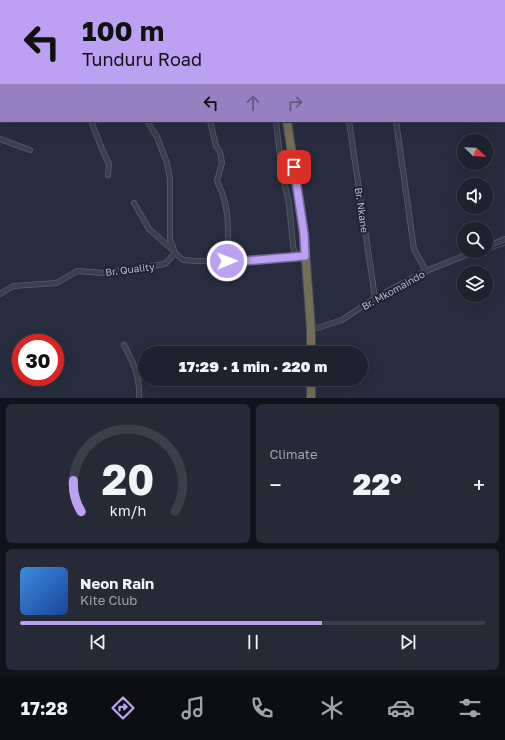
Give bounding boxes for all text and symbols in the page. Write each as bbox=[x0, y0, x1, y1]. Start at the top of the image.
text: 100 m bbox=[82, 14, 164, 47]
icon: left bbox=[16, 16, 68, 68]
text: Tunduru Road bbox=[82, 48, 202, 70]
icon: left bbox=[200, 92, 222, 114]
icon: ahead bbox=[242, 92, 264, 114]
icon: right bbox=[284, 92, 306, 114]
north arrow bbox=[457, 134, 493, 170]
map controls bbox=[457, 134, 493, 302]
pin bbox=[277, 150, 311, 184]
icon: arrive bbox=[283, 156, 305, 178]
button: sound bbox=[457, 178, 493, 214]
street label: Br. Nkane bbox=[353, 187, 371, 234]
button: search bbox=[457, 222, 493, 258]
position arrow bbox=[206, 240, 248, 282]
street label: Br. Quality bbox=[105, 260, 156, 278]
button: layers bbox=[457, 266, 493, 302]
street label: Br. Mkomaindo bbox=[359, 268, 427, 312]
speed limit sign: 30 bbox=[12, 334, 64, 386]
text: 17:29 · 1 min · 220 m bbox=[179, 357, 327, 375]
text: Climate bbox=[270, 446, 317, 462]
text: 20 bbox=[102, 453, 154, 503]
text: 22° bbox=[353, 466, 402, 502]
text: − bbox=[270, 471, 282, 498]
text: + bbox=[473, 471, 485, 498]
text: km/h bbox=[110, 501, 146, 518]
text: Neon Rain bbox=[80, 574, 154, 592]
text: Kite Club bbox=[80, 592, 137, 608]
icon: previous bbox=[87, 631, 109, 653]
icon: pause bbox=[242, 631, 264, 653]
icon: next bbox=[397, 631, 419, 653]
icon: directions bbox=[109, 694, 137, 722]
icon: music bbox=[179, 694, 207, 722]
icon: phone bbox=[248, 694, 276, 722]
icon: climate bbox=[318, 694, 346, 722]
icon: car bbox=[387, 694, 415, 722]
icon: filters bbox=[456, 694, 484, 722]
text: 17:28 bbox=[21, 697, 68, 719]

